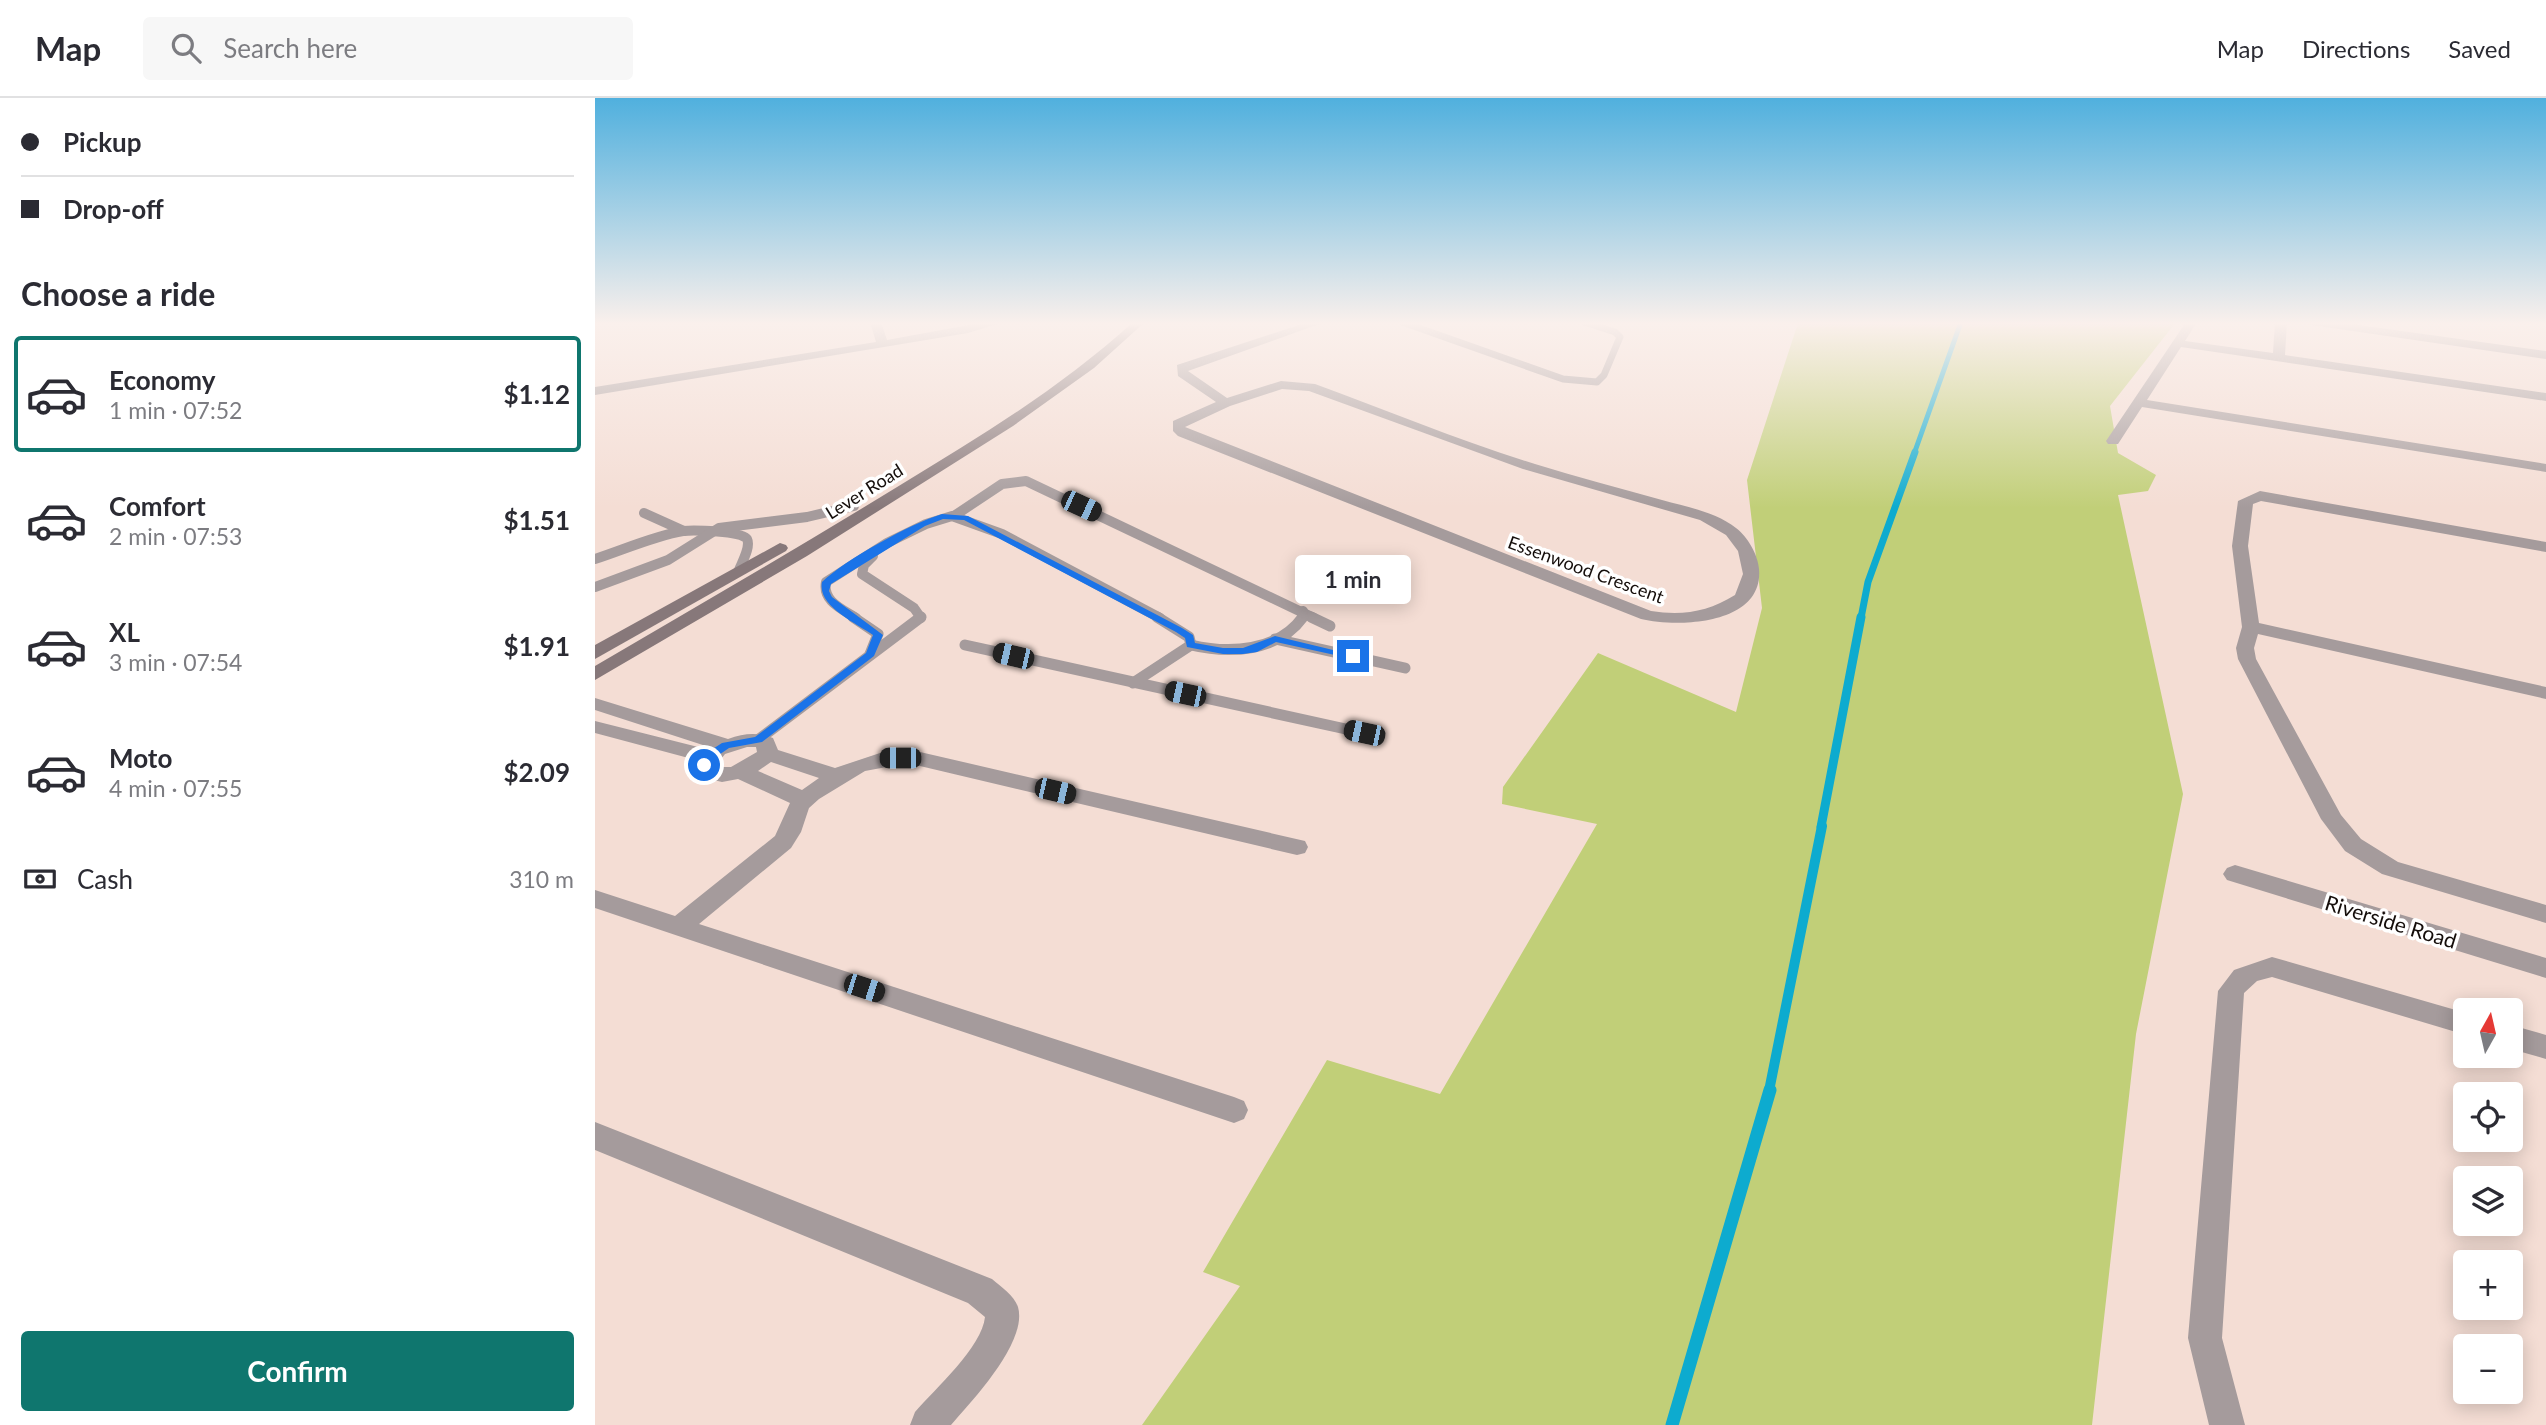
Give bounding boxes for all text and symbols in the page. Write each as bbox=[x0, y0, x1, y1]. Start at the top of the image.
search box bbox=[143, 17, 633, 80]
text: Map bbox=[35, 28, 101, 68]
icon: search bbox=[167, 29, 205, 67]
text: Search here bbox=[223, 32, 357, 64]
text: Map bbox=[2217, 34, 2264, 63]
text: Directions bbox=[2302, 34, 2410, 63]
text: Saved bbox=[2448, 34, 2511, 63]
text: Pickup bbox=[63, 126, 142, 158]
text: Drop-off bbox=[63, 193, 164, 225]
text: Choose a ride bbox=[21, 274, 215, 313]
icon: car bbox=[25, 363, 88, 426]
text: Economy bbox=[109, 364, 215, 396]
text: $1.12 bbox=[504, 378, 570, 410]
text: 1 min · 07:52 bbox=[109, 396, 242, 424]
street label: Lever Road bbox=[821, 459, 907, 523]
car bbox=[1058, 488, 1105, 524]
icon: car bbox=[25, 489, 88, 552]
text: Comfort bbox=[109, 490, 206, 522]
text: $1.51 bbox=[504, 504, 570, 536]
text: 2 min · 07:53 bbox=[109, 522, 242, 550]
street label: Essenwood Crescent bbox=[1505, 531, 1667, 608]
callout: 1 min bbox=[1295, 554, 1411, 603]
text: 1 min bbox=[1324, 565, 1382, 593]
icon: car bbox=[25, 615, 88, 678]
text: XL bbox=[109, 616, 140, 648]
text: $1.91 bbox=[504, 630, 570, 662]
route end bbox=[1337, 640, 1369, 672]
car bbox=[991, 641, 1036, 671]
text: 3 min · 07:54 bbox=[109, 648, 242, 676]
car bbox=[1163, 679, 1208, 709]
car bbox=[1342, 718, 1387, 748]
icon: car bbox=[25, 741, 88, 804]
text: Moto bbox=[109, 742, 172, 774]
car bbox=[880, 748, 922, 769]
route start bbox=[688, 749, 720, 781]
text: $2.09 bbox=[504, 756, 570, 788]
text: 4 min · 07:55 bbox=[109, 774, 242, 802]
car bbox=[1033, 776, 1078, 806]
icon: cash bbox=[21, 860, 59, 898]
text: Cash bbox=[77, 863, 133, 895]
text: 310 m bbox=[509, 865, 574, 893]
street label: Riverside Road bbox=[2322, 889, 2460, 953]
car bbox=[841, 972, 888, 1004]
north arrow bbox=[2453, 998, 2523, 1068]
map controls bbox=[2453, 998, 2523, 1404]
button: locate bbox=[2453, 1082, 2523, 1152]
button: layers bbox=[2453, 1166, 2523, 1236]
button: + bbox=[2453, 1250, 2523, 1320]
button: Confirm bbox=[21, 1331, 574, 1411]
button: − bbox=[2453, 1334, 2523, 1404]

